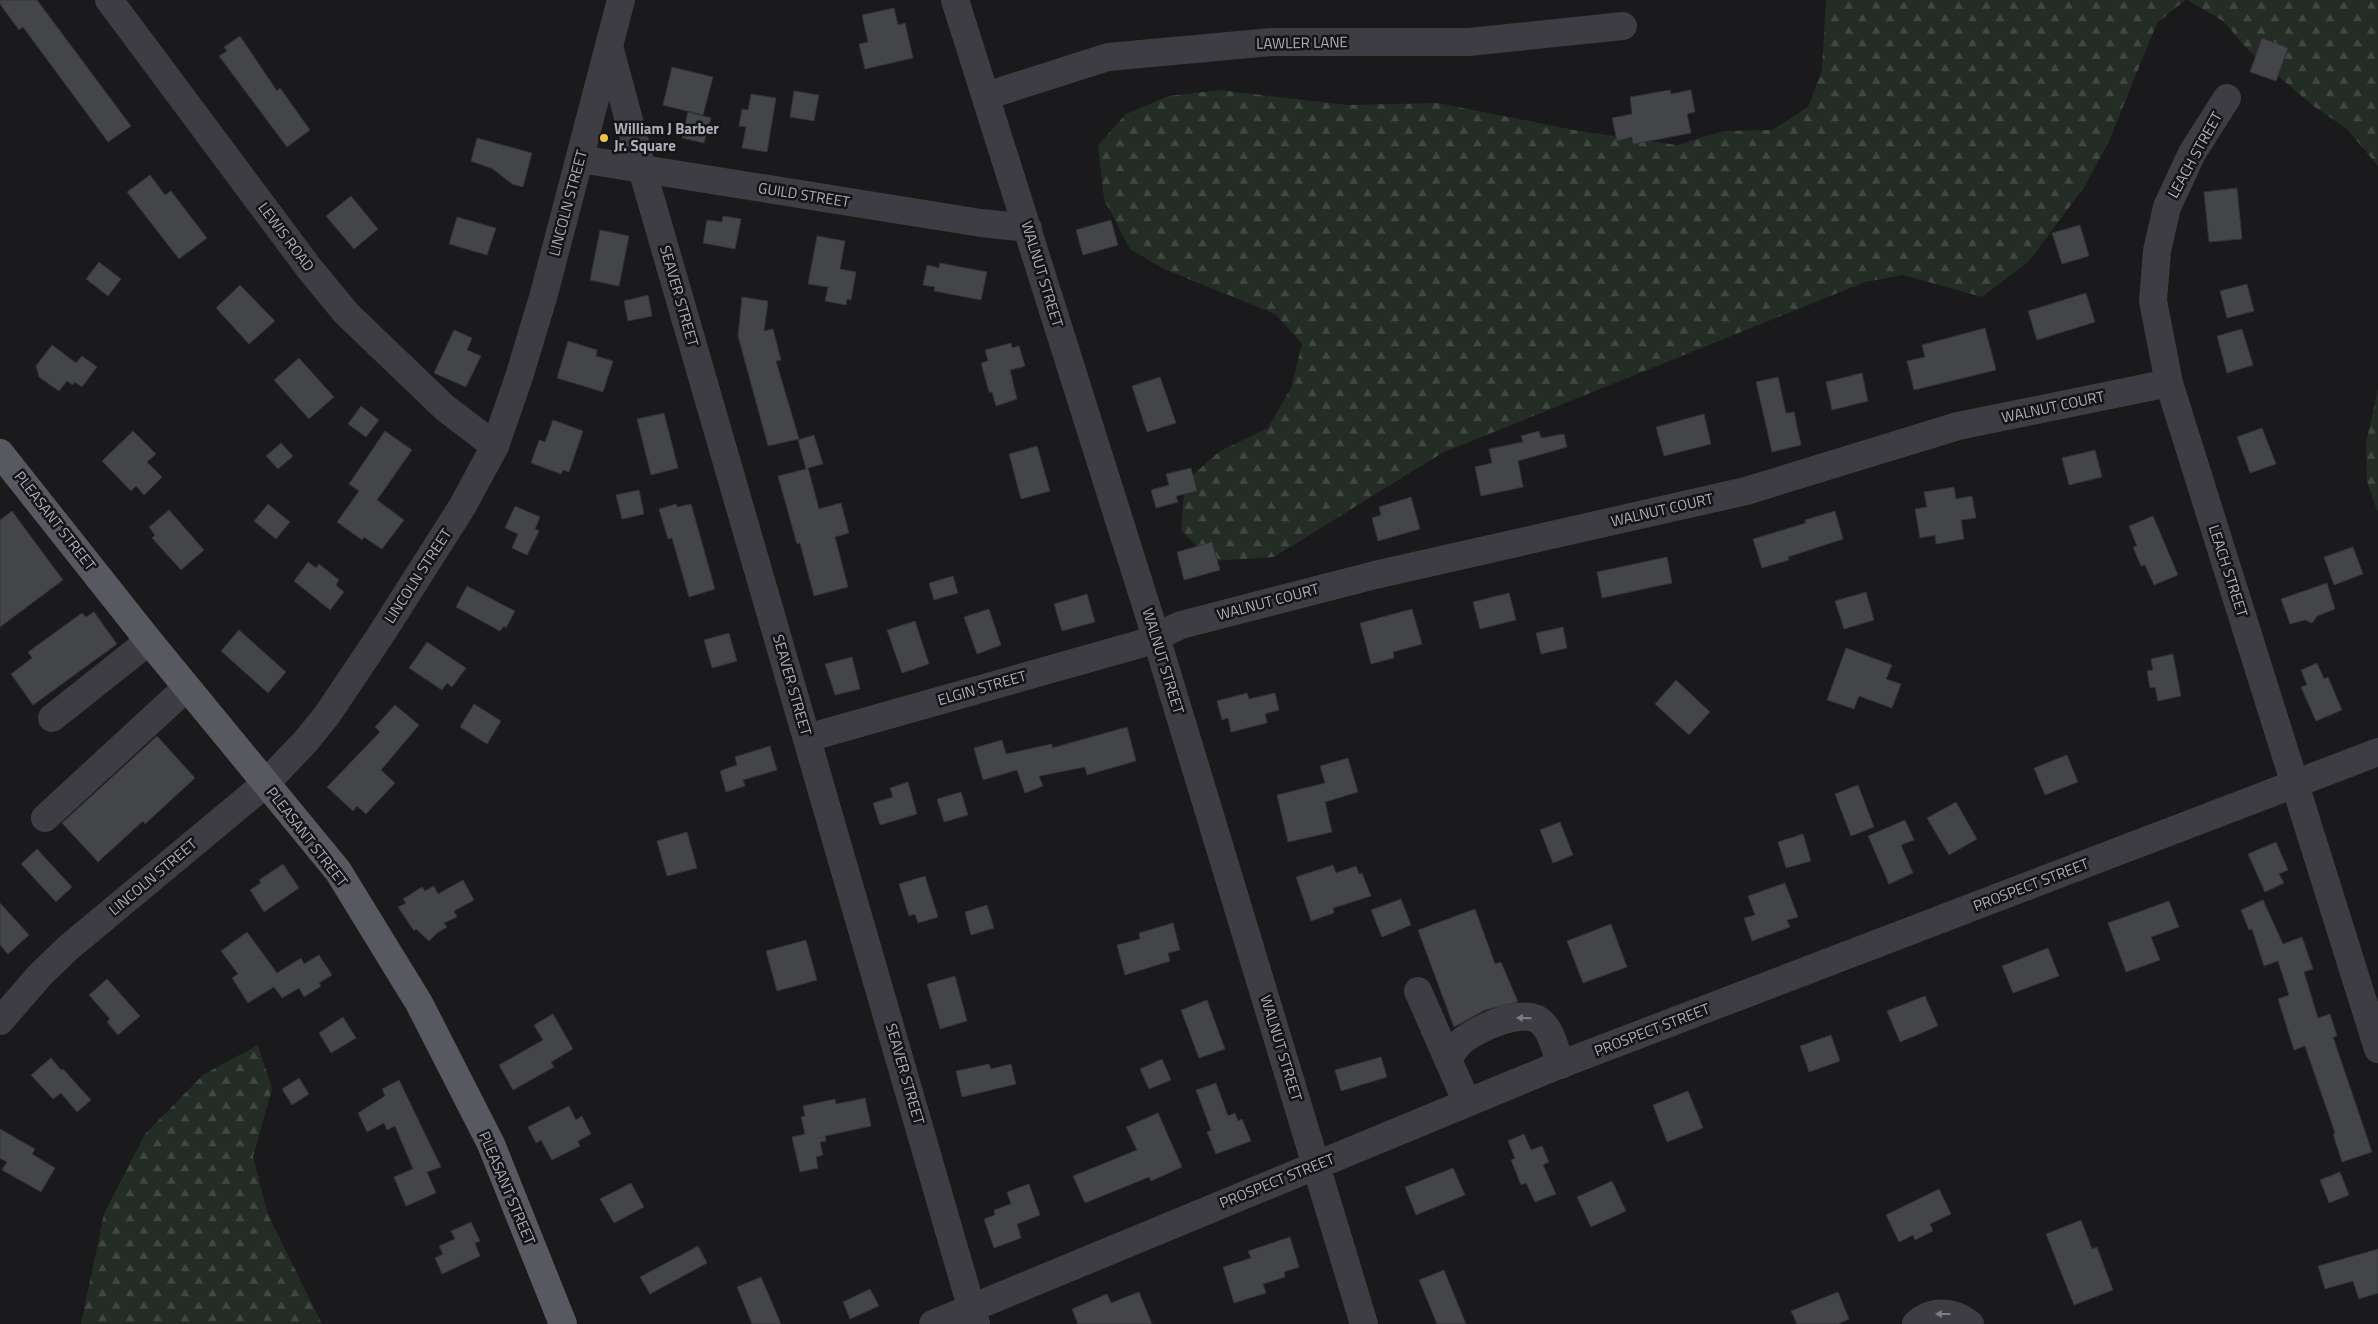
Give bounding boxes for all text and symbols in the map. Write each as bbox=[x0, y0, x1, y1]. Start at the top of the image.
street label: LAWLER LANE bbox=[1256, 30, 1348, 55]
street label: LEACH STREET bbox=[2161, 107, 2228, 202]
place label: William J Barber Jr. Square bbox=[614, 117, 719, 157]
marker: William J Barber Jr. Square bbox=[598, 132, 610, 144]
street label: LINCOLN STREET bbox=[542, 147, 593, 259]
street label: GUILD STREET bbox=[757, 176, 852, 213]
street label: LEWIS ROAD bbox=[253, 197, 320, 276]
street label: WALNUT STREET bbox=[1015, 218, 1070, 330]
street label: SEAVER STREET bbox=[654, 243, 705, 349]
street label: WALNUT COURT bbox=[1999, 384, 2107, 429]
street label: PLEASANT STREET bbox=[9, 466, 102, 576]
street label: WALNUT COURT bbox=[1608, 487, 1716, 532]
street label: LEACH STREET bbox=[2203, 522, 2254, 620]
street label: LINCOLN STREET bbox=[378, 524, 457, 628]
street label: WALNUT COURT bbox=[1214, 577, 1321, 626]
street label: WALNUT STREET bbox=[1136, 605, 1191, 717]
street label: SEAVER STREET bbox=[767, 632, 818, 738]
street label: ELGIN STREET bbox=[935, 664, 1029, 711]
street label: PLEASANT STREET bbox=[261, 782, 354, 892]
street label: LINCOLN STREET bbox=[103, 833, 202, 921]
street label: PROSPECT STREET bbox=[1970, 852, 2092, 917]
street label: WALNUT STREET bbox=[1254, 992, 1309, 1104]
street label: PROSPECT STREET bbox=[1591, 997, 1713, 1062]
one-way arrow bbox=[1515, 1014, 1531, 1022]
street label: SEAVER STREET bbox=[880, 1021, 931, 1127]
street label: PLEASANT STREET bbox=[473, 1128, 542, 1248]
street label: PROSPECT STREET bbox=[1216, 1147, 1338, 1214]
one-way arrow bbox=[1935, 1310, 1951, 1318]

